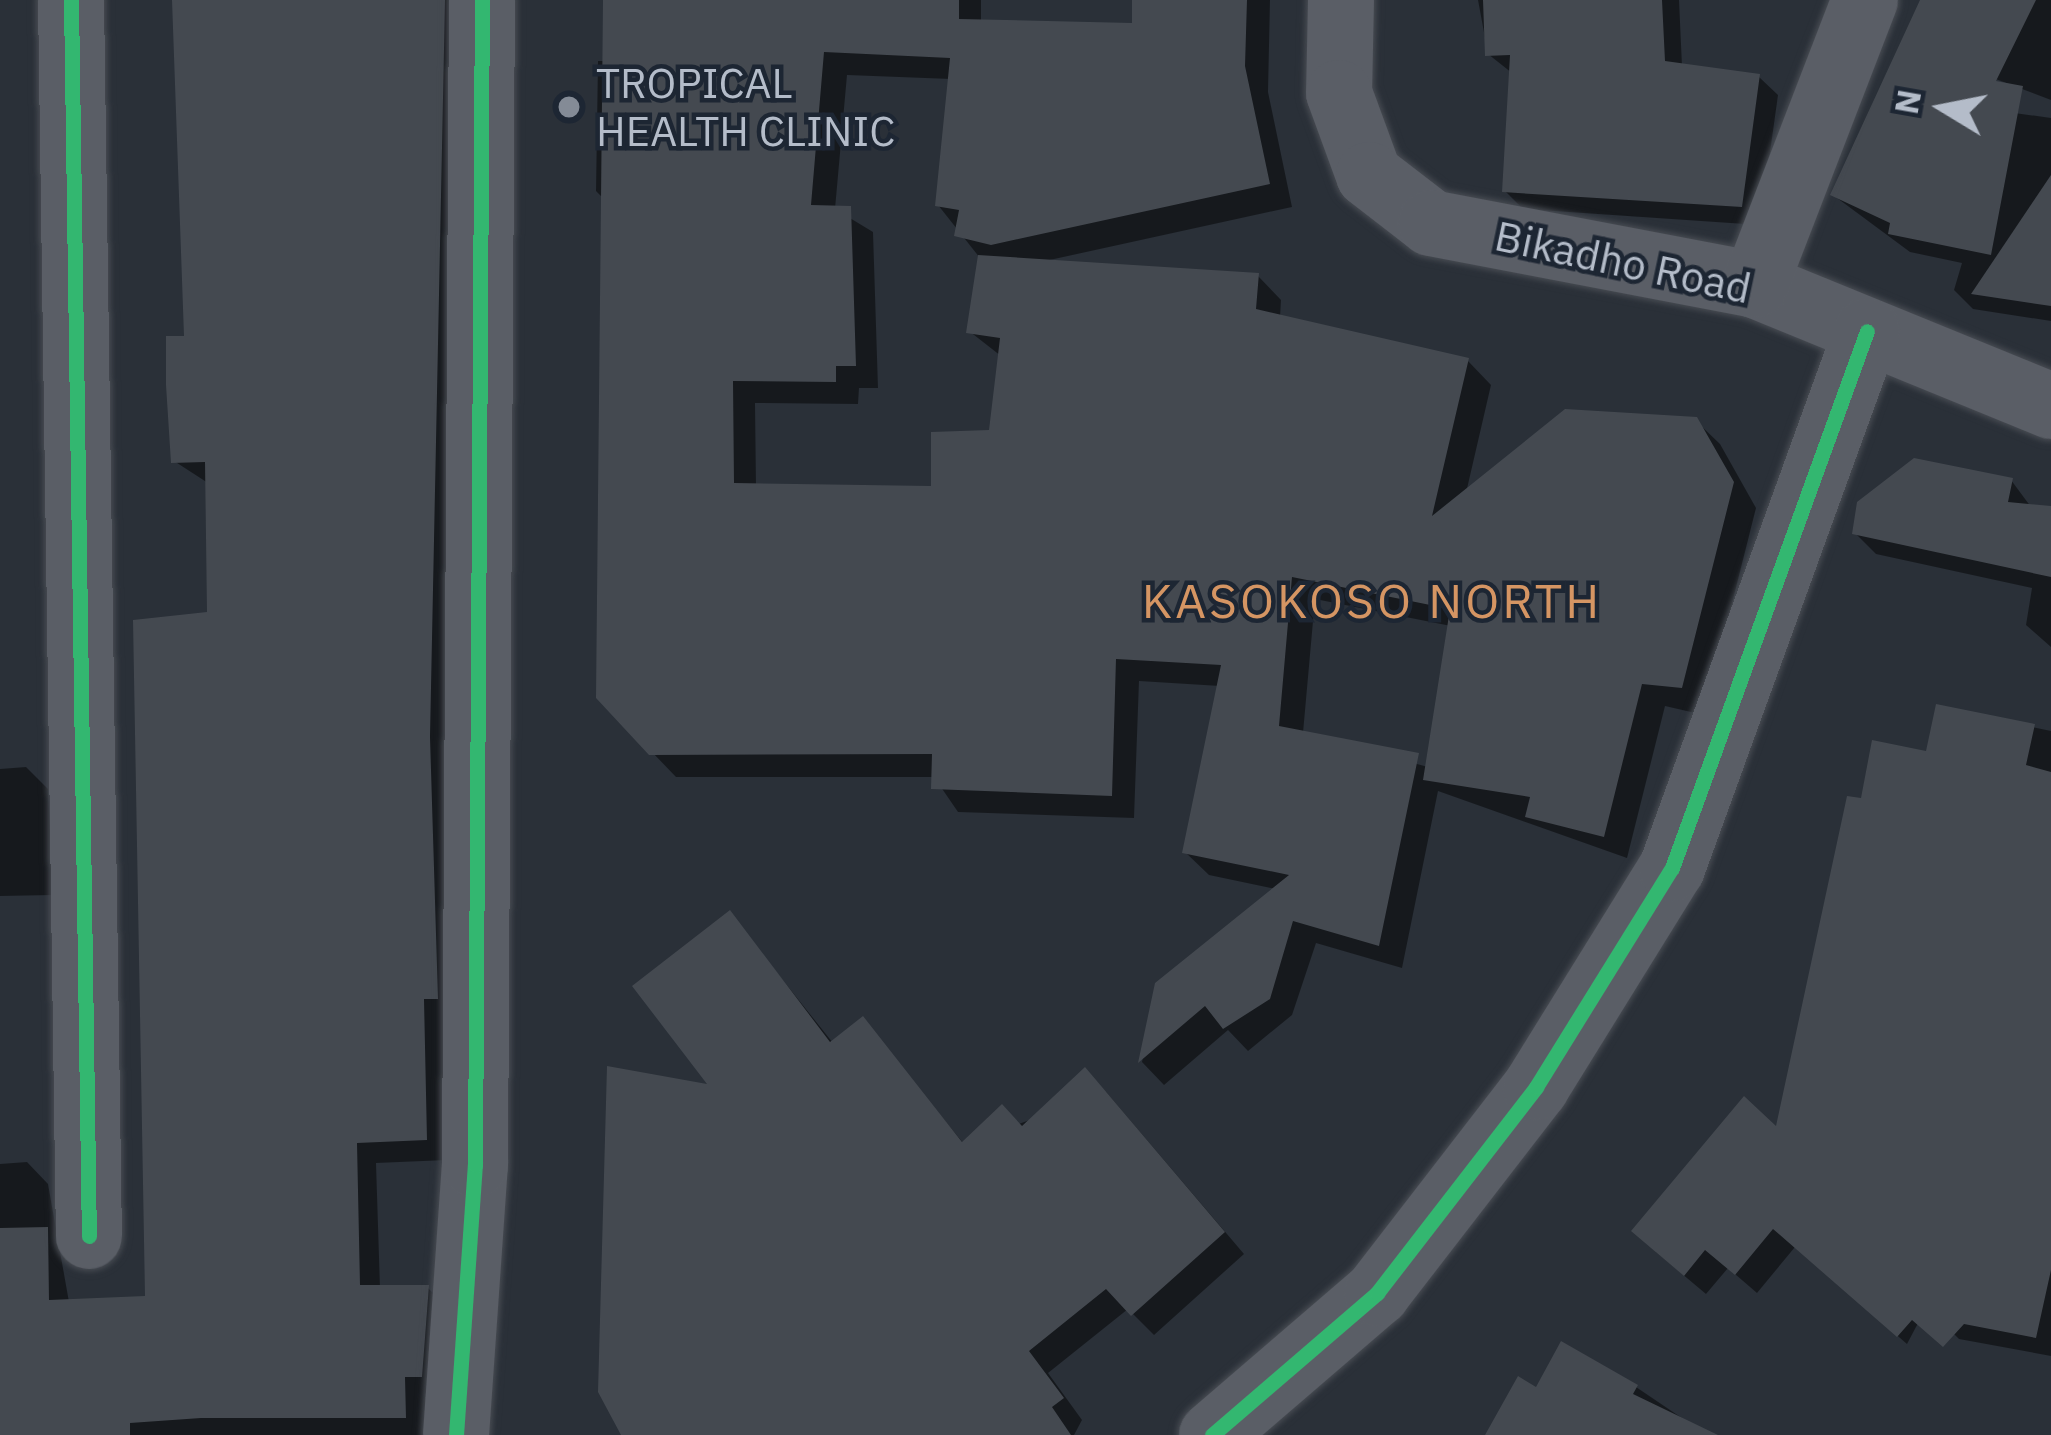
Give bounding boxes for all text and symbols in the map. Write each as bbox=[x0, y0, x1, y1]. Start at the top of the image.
north arrow bbox=[1883, 48, 2003, 168]
place label: TROPICAL HEALTH CLINIC bbox=[596, 58, 895, 156]
text: N bbox=[1884, 86, 1930, 117]
marker: TROPICAL HEALTH CLINIC bbox=[553, 91, 585, 123]
street label: Bikadho Road bbox=[1490, 210, 1756, 314]
district label: KASOKOSO NORTH bbox=[1142, 572, 1602, 630]

